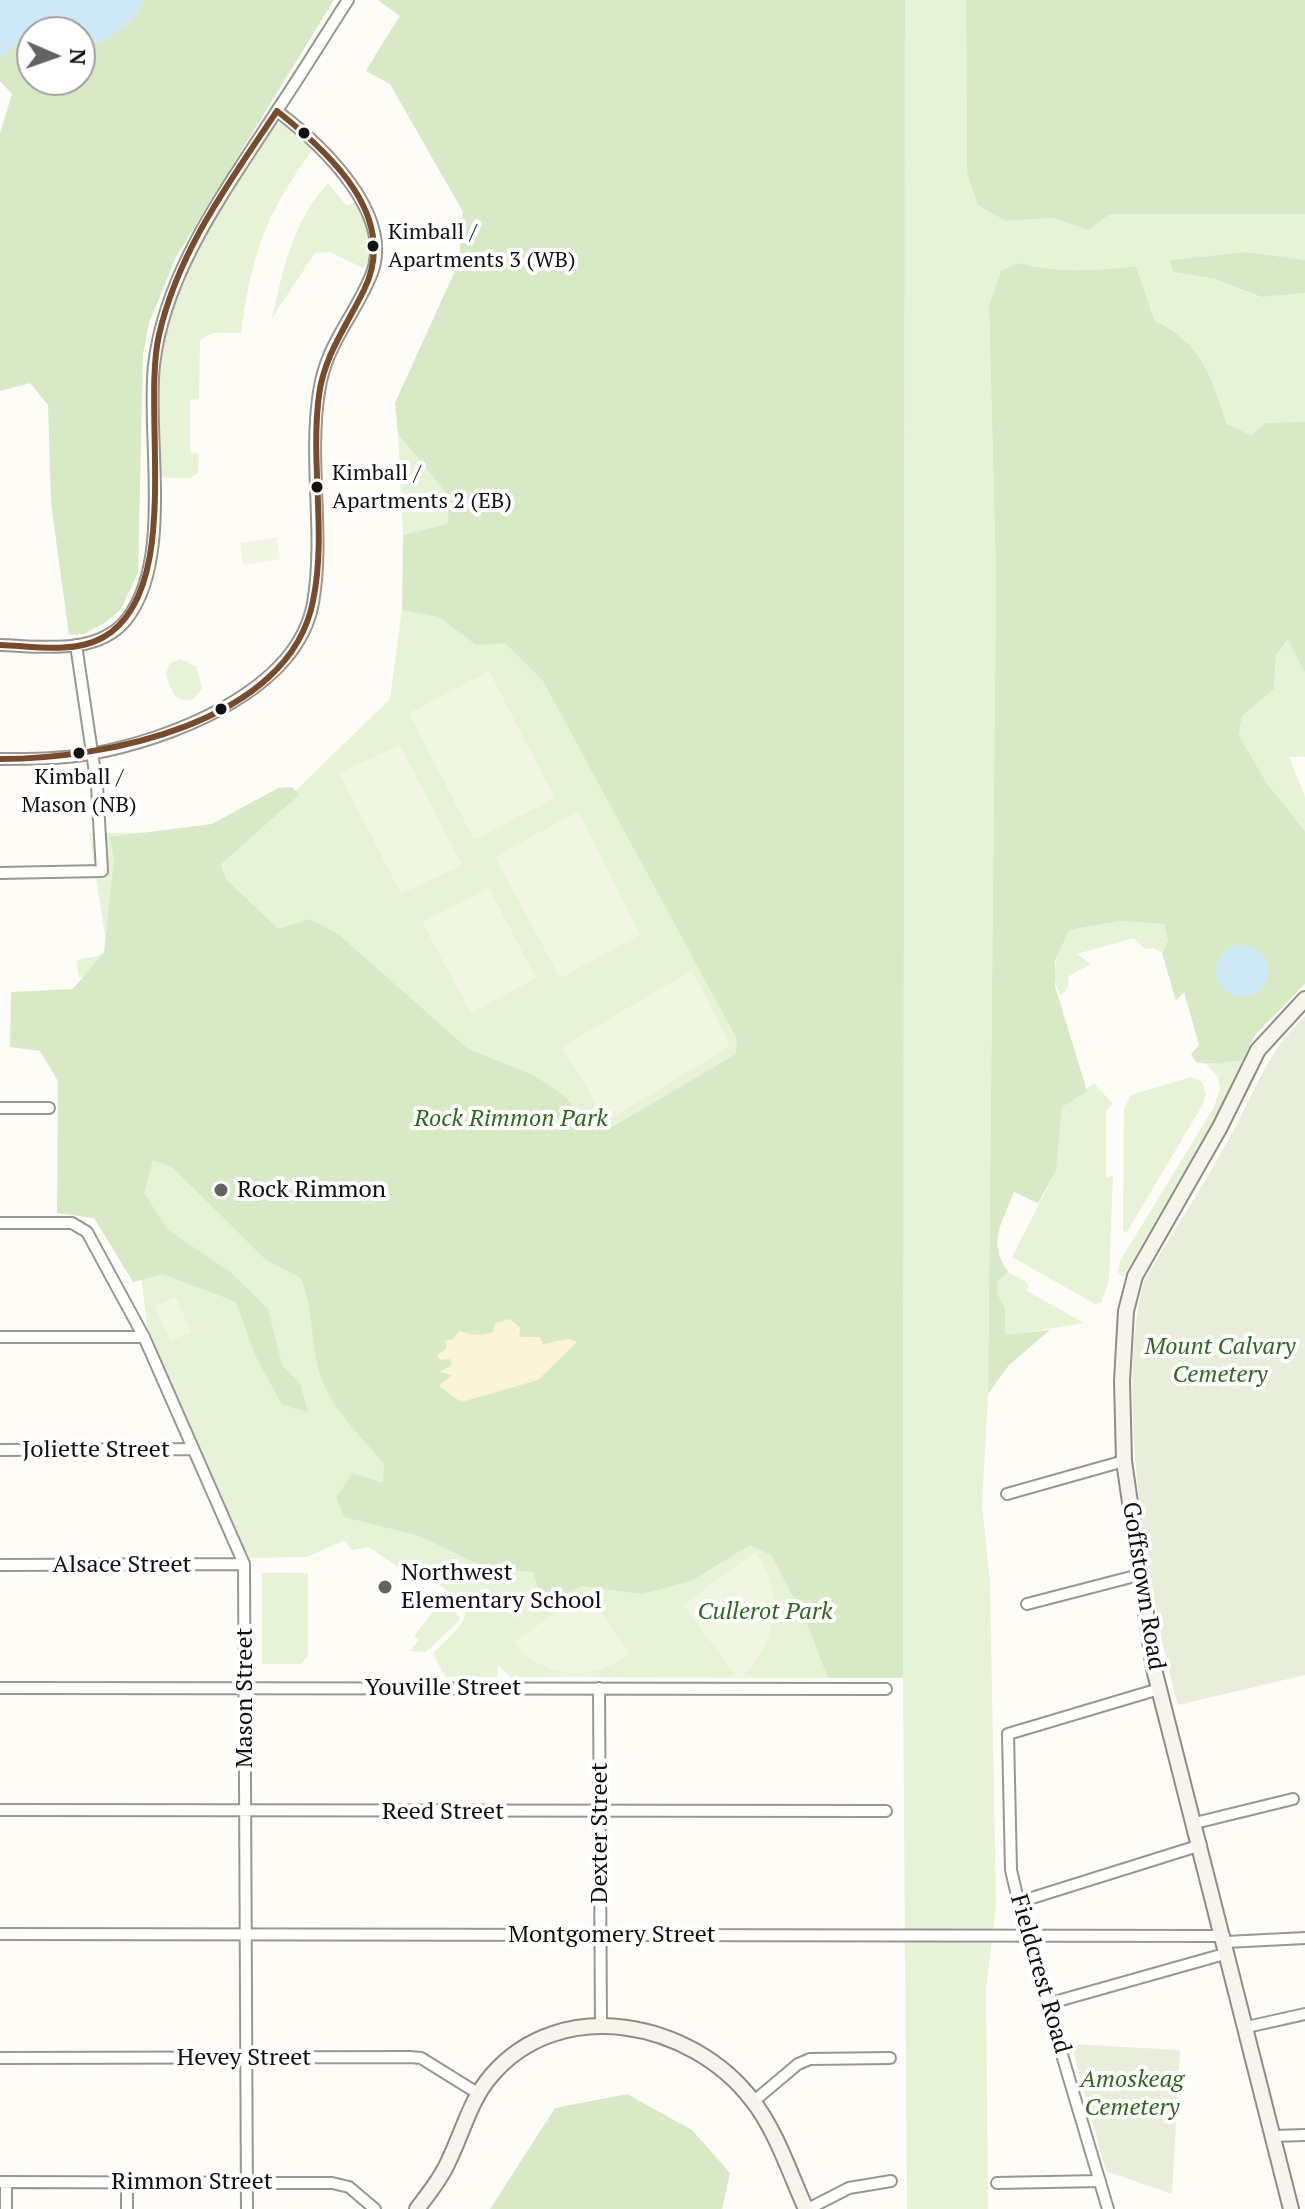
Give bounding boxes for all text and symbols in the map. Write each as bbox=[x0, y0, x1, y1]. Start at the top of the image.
north arrow bbox=[16, 16, 96, 96]
text: N bbox=[64, 48, 93, 66]
unlabelled marker bbox=[296, 125, 312, 141]
place label: Kimball / Apartments 3 (WB) bbox=[388, 220, 576, 272]
marker: Kimball / Apartments 3 (WB) bbox=[365, 238, 381, 254]
place label: Kimball / Apartments 2 (EB) bbox=[332, 461, 512, 512]
marker: Kimball / Apartments 2 (EB) bbox=[309, 479, 325, 495]
unlabelled marker bbox=[213, 701, 229, 717]
marker: Kimball / Mason (NB) bbox=[71, 745, 87, 761]
place label: Kimball / Mason (NB) bbox=[21, 765, 137, 816]
park label: Rock Rimmon Park bbox=[414, 1105, 608, 1133]
place label: Rock Rimmon bbox=[237, 1176, 386, 1204]
marker: Rock Rimmon bbox=[212, 1181, 230, 1199]
park label: Mount Calvary Cemetery bbox=[1145, 1333, 1295, 1389]
street label: Joliette Street bbox=[22, 1436, 170, 1464]
street label: Goffstown Road bbox=[1116, 1500, 1170, 1672]
street label: Alsace Street bbox=[53, 1551, 191, 1579]
place label: Northwest Elementary School bbox=[401, 1559, 602, 1615]
marker: Northwest Elementary School bbox=[376, 1578, 394, 1596]
park label: Cullerot Park bbox=[697, 1598, 833, 1626]
street label: Mason Street bbox=[231, 1628, 259, 1768]
street label: Youville Street bbox=[365, 1674, 521, 1702]
street label: Dexter Street bbox=[586, 1762, 614, 1904]
street label: Reed Street bbox=[382, 1798, 504, 1826]
street label: Fieldcrest Road bbox=[1004, 1891, 1076, 2057]
street label: Montgomery Street bbox=[508, 1921, 716, 1949]
street label: Hevey Street bbox=[177, 2044, 311, 2072]
park label: Amoskeag Cemetery bbox=[1080, 2066, 1184, 2122]
street label: Rimmon Street bbox=[111, 2168, 273, 2196]

